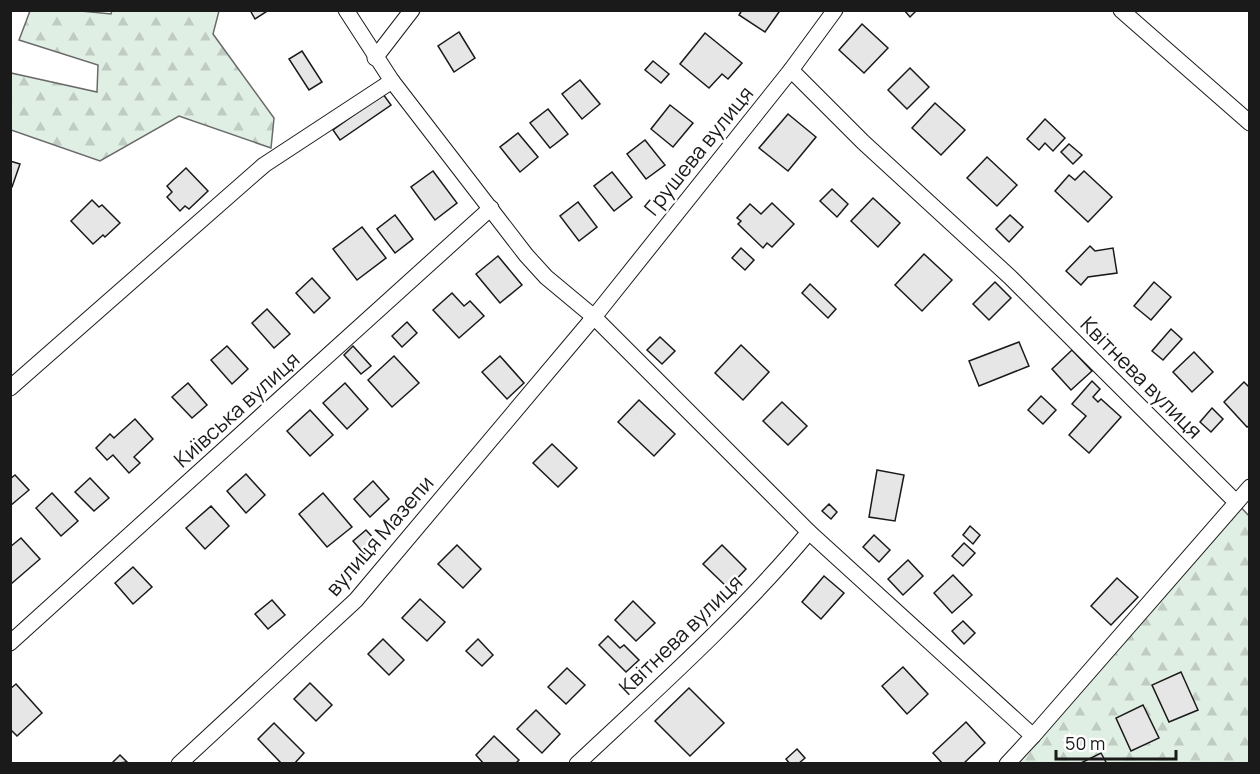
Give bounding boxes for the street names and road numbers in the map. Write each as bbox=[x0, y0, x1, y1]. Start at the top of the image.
street label: Грушева вулиця bbox=[637, 80, 759, 221]
street label: Квітнева вулиця bbox=[1075, 310, 1209, 444]
street label: Київська вулиця bbox=[167, 345, 305, 473]
street label: вулиця Мазепи bbox=[319, 469, 439, 601]
street label: Квітнева вулиця bbox=[612, 568, 748, 700]

